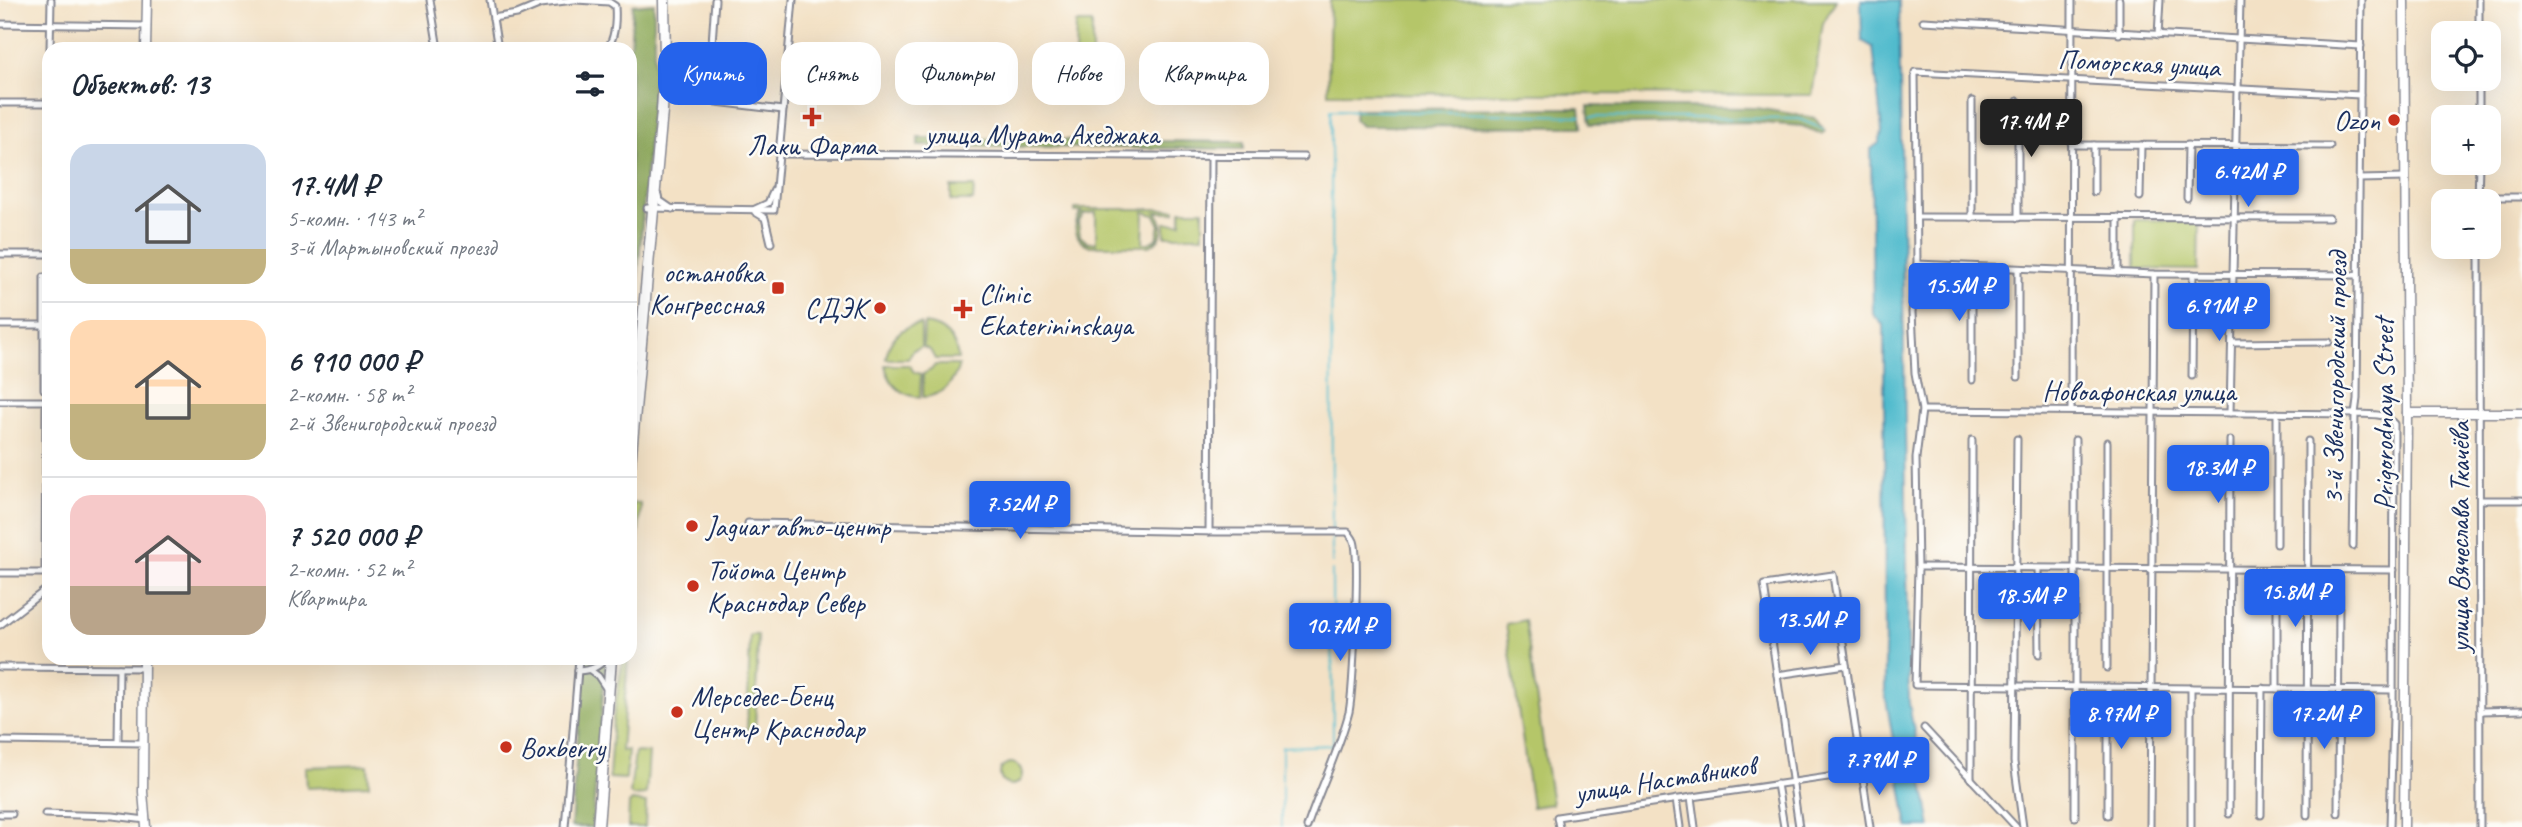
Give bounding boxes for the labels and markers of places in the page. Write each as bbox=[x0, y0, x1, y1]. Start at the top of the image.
pin: 17.4M ₽ bbox=[1966, 100, 2096, 159]
place label: Ozon bbox=[2334, 103, 2380, 138]
marker: Лаки Фарма bbox=[804, 109, 820, 125]
marker: Ozon bbox=[2386, 112, 2402, 128]
place label: Лаки Фарма bbox=[748, 128, 878, 163]
pin: 6.42M ₽ bbox=[2183, 150, 2313, 209]
place label: остановка Конгрессная bbox=[650, 255, 766, 322]
pin: 15.5M ₽ bbox=[1894, 264, 2024, 323]
place label: Clinic Ekaterininskaya bbox=[979, 276, 1135, 343]
marker: остановка Конгрессная bbox=[770, 280, 786, 296]
pin: 6.91M ₽ bbox=[2154, 284, 2284, 343]
place label: СДЭК bbox=[805, 291, 872, 326]
marker: Clinic Ekaterininskaya bbox=[953, 299, 973, 319]
marker: СДЭК bbox=[872, 300, 888, 316]
pin: 18.3M ₽ bbox=[2153, 446, 2283, 505]
pin: 7.52M ₽ bbox=[955, 482, 1085, 541]
place label: Jaguar авто-центр bbox=[704, 509, 892, 544]
marker: Jaguar авто-центр bbox=[684, 518, 700, 534]
place label: Тойота Центр Краснодар Север bbox=[707, 553, 866, 620]
pin: 15.8M ₽ bbox=[2230, 570, 2360, 629]
pin: 18.5M ₽ bbox=[1964, 574, 2094, 633]
marker: Тойота Центр Краснодар Север bbox=[685, 578, 701, 594]
pin: 13.5M ₽ bbox=[1745, 598, 1875, 657]
pin: 10.7M ₽ bbox=[1275, 604, 1405, 663]
place label: Мерседес-Бенц Центр Краснодар bbox=[691, 679, 866, 746]
pin: 8.97M ₽ bbox=[2056, 692, 2186, 751]
pin: 17.2M ₽ bbox=[2259, 692, 2389, 751]
marker: Мерседес-Бенц Центр Краснодар bbox=[669, 704, 685, 720]
place label: Boxberry bbox=[520, 730, 607, 765]
pin: 7.79M ₽ bbox=[1814, 738, 1944, 797]
marker: Boxberry bbox=[498, 739, 514, 755]

